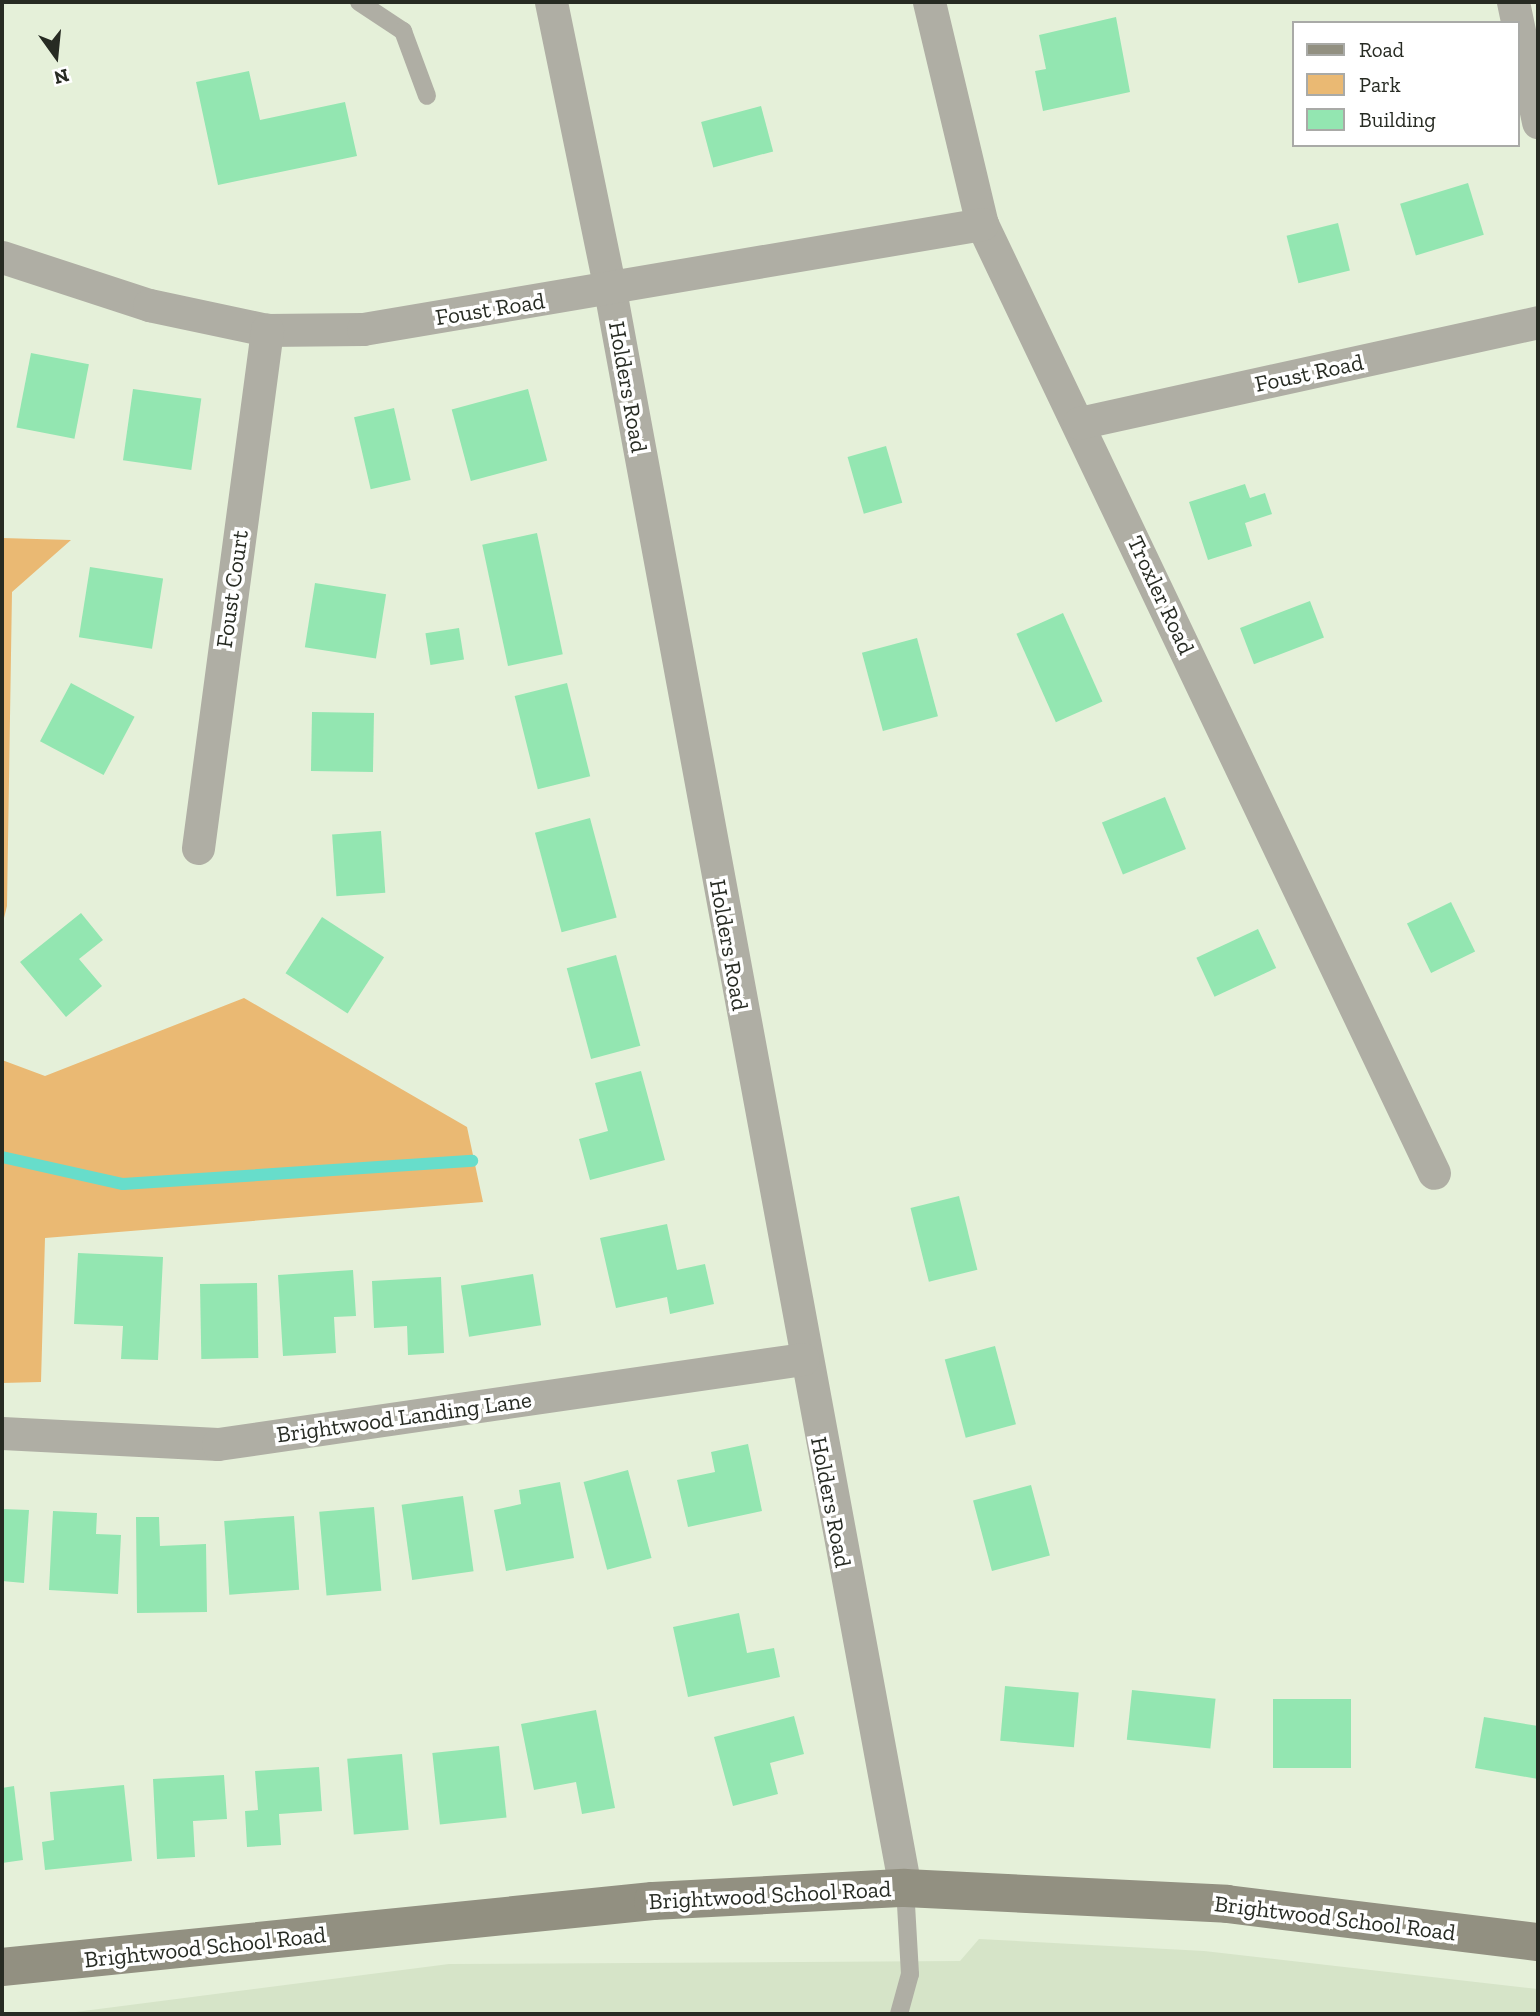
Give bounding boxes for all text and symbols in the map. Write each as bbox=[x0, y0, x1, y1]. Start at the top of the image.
north arrow bbox=[21, 21, 91, 91]
legend bbox=[1292, 21, 1519, 147]
text: Road bbox=[1359, 37, 1404, 62]
text: N bbox=[52, 64, 72, 90]
text: Park bbox=[1359, 72, 1401, 97]
text: Building bbox=[1359, 107, 1436, 132]
street label: Foust Road bbox=[433, 287, 547, 331]
street label: Holders Road bbox=[603, 319, 653, 455]
street label: Foust Road bbox=[1252, 348, 1366, 398]
street label: Foust Court bbox=[210, 528, 254, 650]
street label: Troxler Road bbox=[1121, 531, 1201, 659]
street label: Holders Road bbox=[704, 877, 754, 1013]
street label: Brightwood Landing Lane bbox=[275, 1385, 533, 1449]
street label: Holders Road bbox=[805, 1434, 857, 1570]
street label: Brightwood School Road bbox=[648, 1875, 892, 1915]
street label: Brightwood School Road bbox=[1213, 1889, 1457, 1947]
street label: Brightwood School Road bbox=[83, 1921, 327, 1973]

